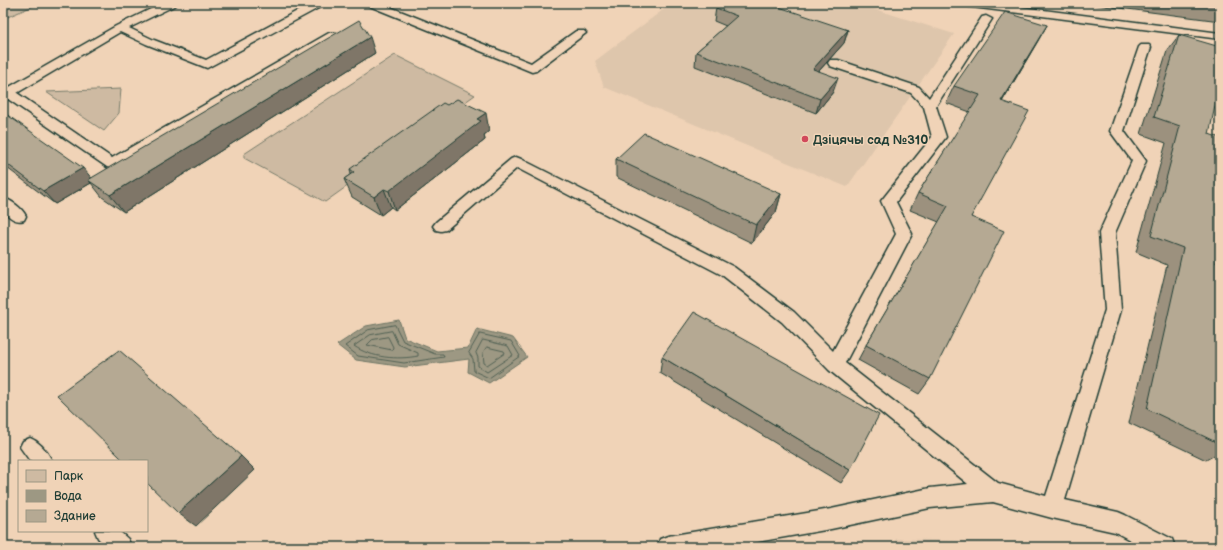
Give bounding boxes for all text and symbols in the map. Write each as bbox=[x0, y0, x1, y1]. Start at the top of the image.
place label: Дзіцячы сад №310 bbox=[813, 132, 928, 148]
marker: Дзіцячы сад №310 bbox=[800, 134, 810, 144]
legend bbox=[18, 460, 148, 532]
text: Парк bbox=[54, 469, 84, 484]
text: Вода bbox=[54, 489, 82, 504]
text: Здание bbox=[54, 509, 96, 524]

